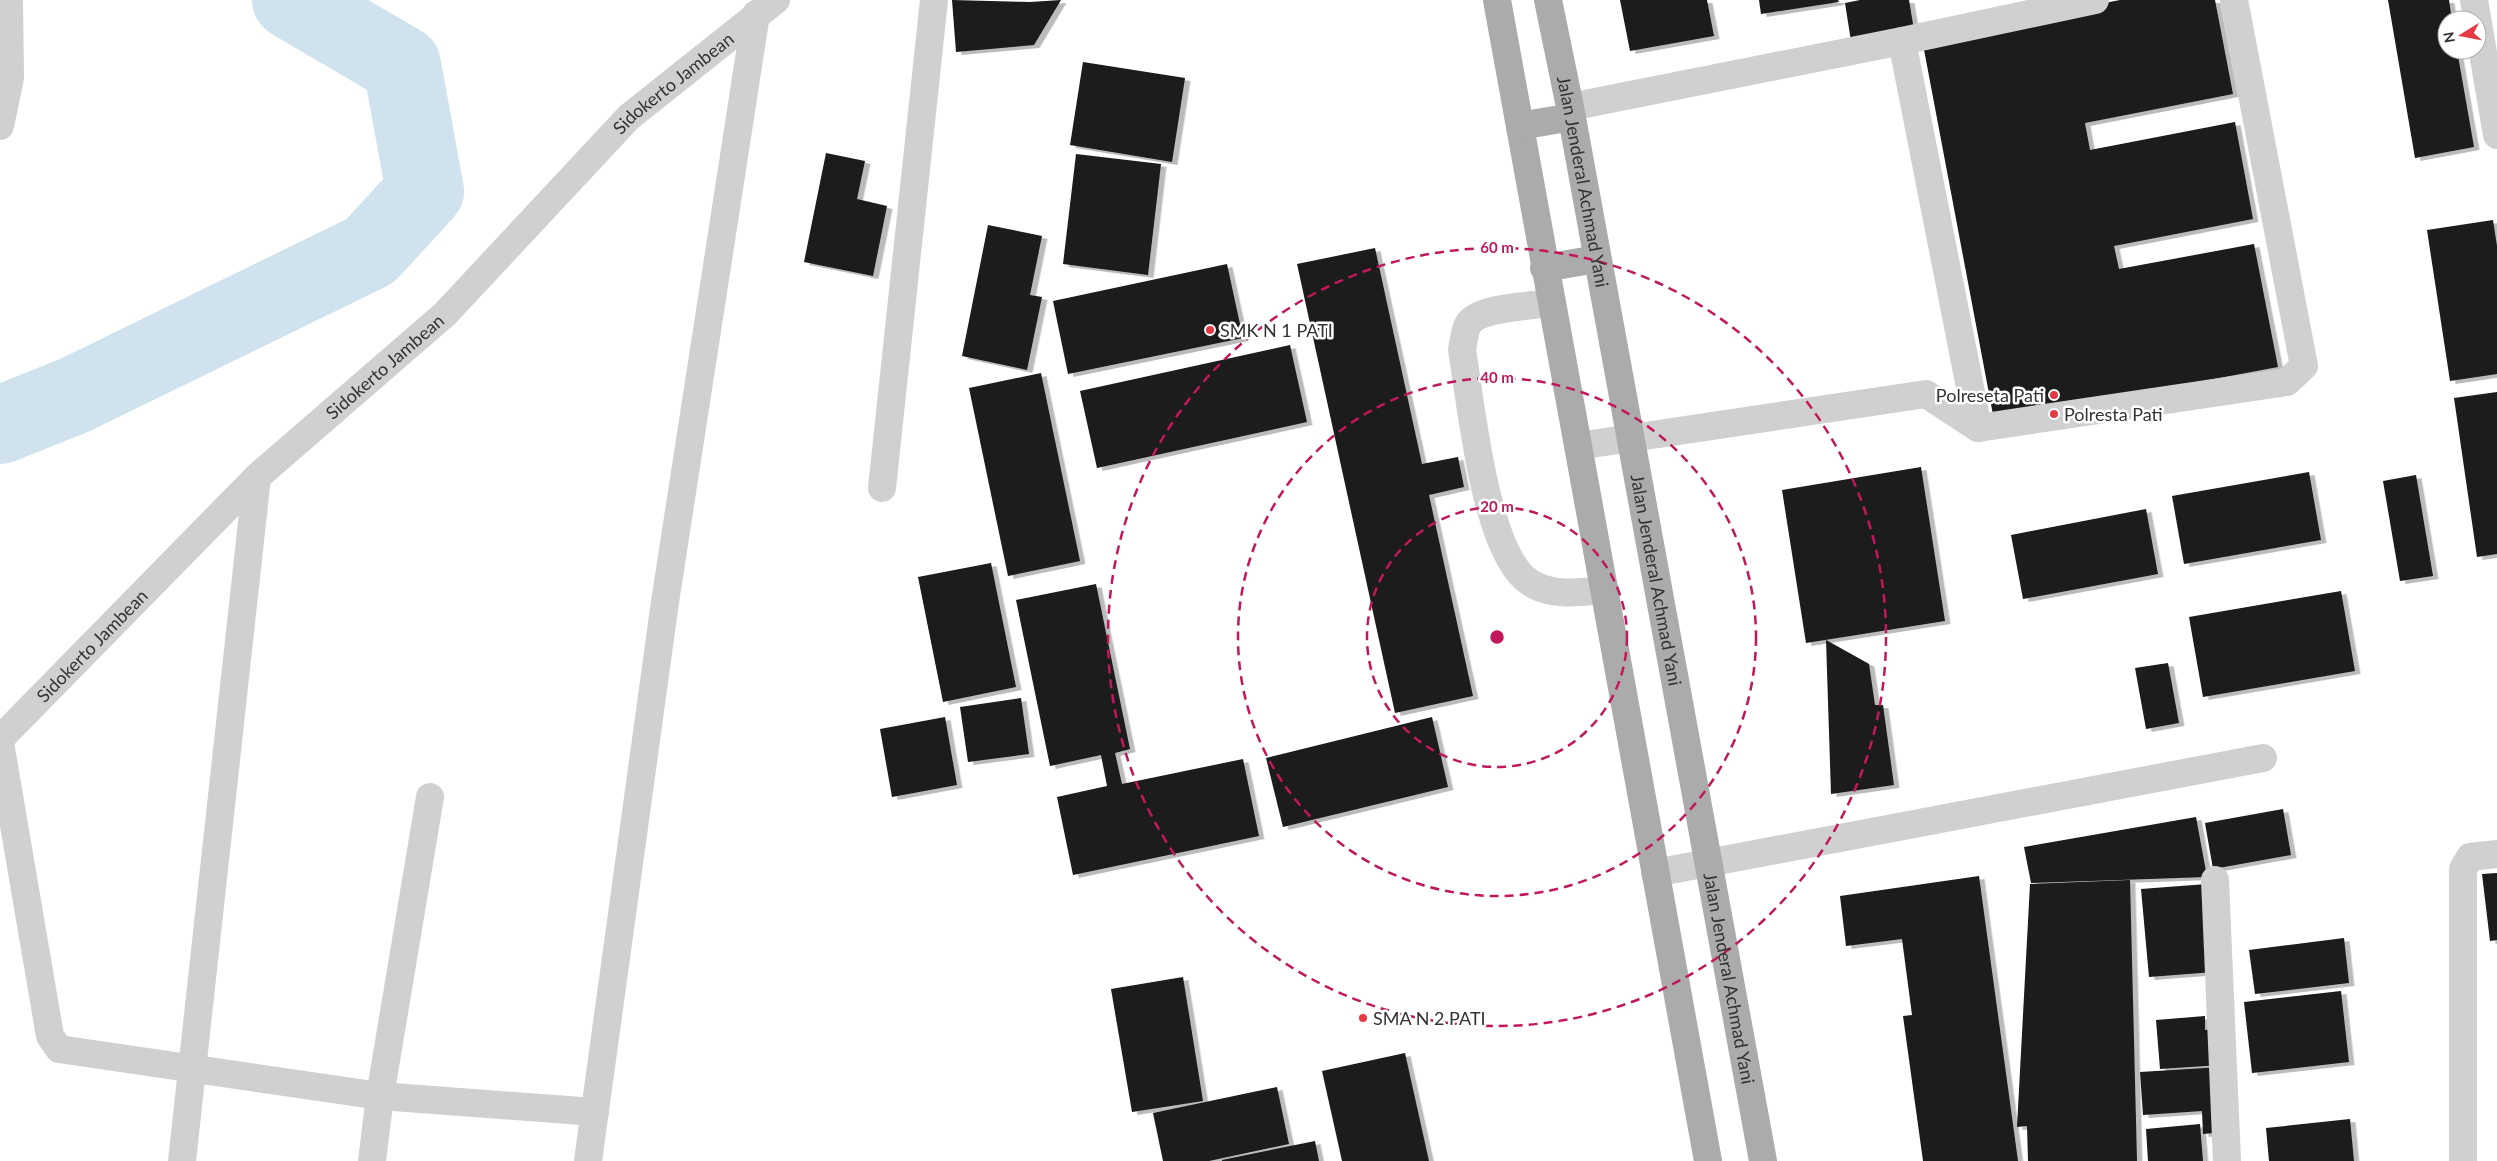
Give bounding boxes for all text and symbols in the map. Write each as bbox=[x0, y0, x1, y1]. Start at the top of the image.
north arrow bbox=[2437, 10, 2487, 60]
street label: Sidokerto Jambean bbox=[608, 27, 738, 138]
text: N bbox=[2439, 31, 2458, 44]
street label: Jalan Jenderal Achmad Yani bbox=[1553, 74, 1614, 289]
text: 60 m bbox=[1480, 238, 1514, 256]
street label: Sidokerto Jambean bbox=[321, 309, 448, 424]
place label: SMK N 1 PATI bbox=[1220, 319, 1333, 341]
marker: SMK N 1 PATI bbox=[1204, 324, 1216, 336]
text: 40 m bbox=[1480, 368, 1514, 386]
place label: Polreseta Pati bbox=[1936, 384, 2044, 406]
marker: Polreseta Pati bbox=[2048, 389, 2060, 401]
place label: Polresta Pati bbox=[2064, 403, 2163, 425]
marker: Polresta Pati bbox=[2048, 408, 2060, 420]
street label: Jalan Jenderal Achmad Yani bbox=[1626, 472, 1687, 687]
text: 20 m bbox=[1480, 497, 1514, 515]
street label: Sidokerto Jambean bbox=[32, 584, 152, 707]
centre of rings bbox=[1488, 628, 1506, 646]
street label: Jalan Jenderal Achmad Yani bbox=[1699, 871, 1760, 1086]
place label: SMA N 2 PATI bbox=[1373, 1007, 1486, 1029]
marker: SMA N 2 PATI bbox=[1357, 1012, 1369, 1024]

